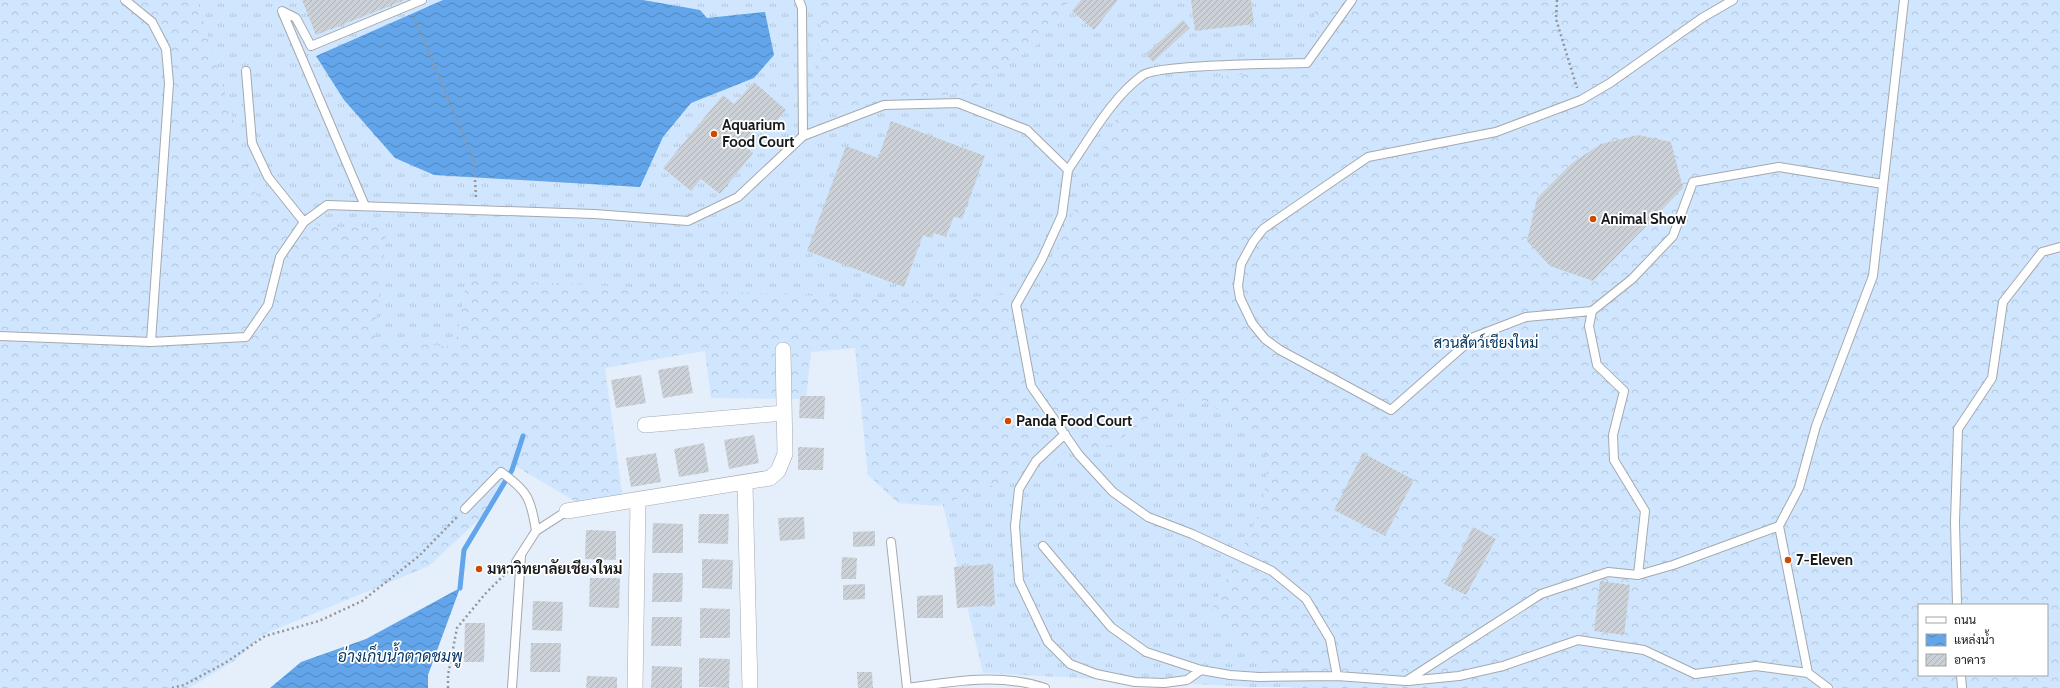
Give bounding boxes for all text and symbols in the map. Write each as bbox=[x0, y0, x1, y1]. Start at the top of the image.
place label: Aquarium Food Court bbox=[722, 116, 794, 151]
marker: Aquarium Food Court bbox=[709, 129, 719, 139]
place label: Animal Show bbox=[1601, 210, 1686, 228]
marker: Animal Show bbox=[1588, 214, 1598, 224]
park label: สวนสัตว์เชียงใหม่ bbox=[1434, 333, 1538, 352]
place label: Panda Food Court bbox=[1016, 412, 1132, 430]
marker: Panda Food Court bbox=[1003, 416, 1013, 426]
place label: 7-Eleven bbox=[1796, 551, 1853, 569]
marker: 7-Eleven bbox=[1783, 555, 1793, 565]
place label: มหาวิทยาลัยเชียงใหม่ bbox=[487, 559, 622, 578]
marker: มหาวิทยาลัยเชียงใหม่ bbox=[474, 564, 484, 574]
legend bbox=[1918, 604, 2048, 676]
text: ถนน bbox=[1954, 612, 1977, 627]
text: แหล่งน้ำ bbox=[1954, 629, 1994, 647]
water label: อ่างเก็บน้ำตาดชมพู bbox=[338, 642, 463, 668]
text: อาคาร bbox=[1954, 652, 1986, 667]

